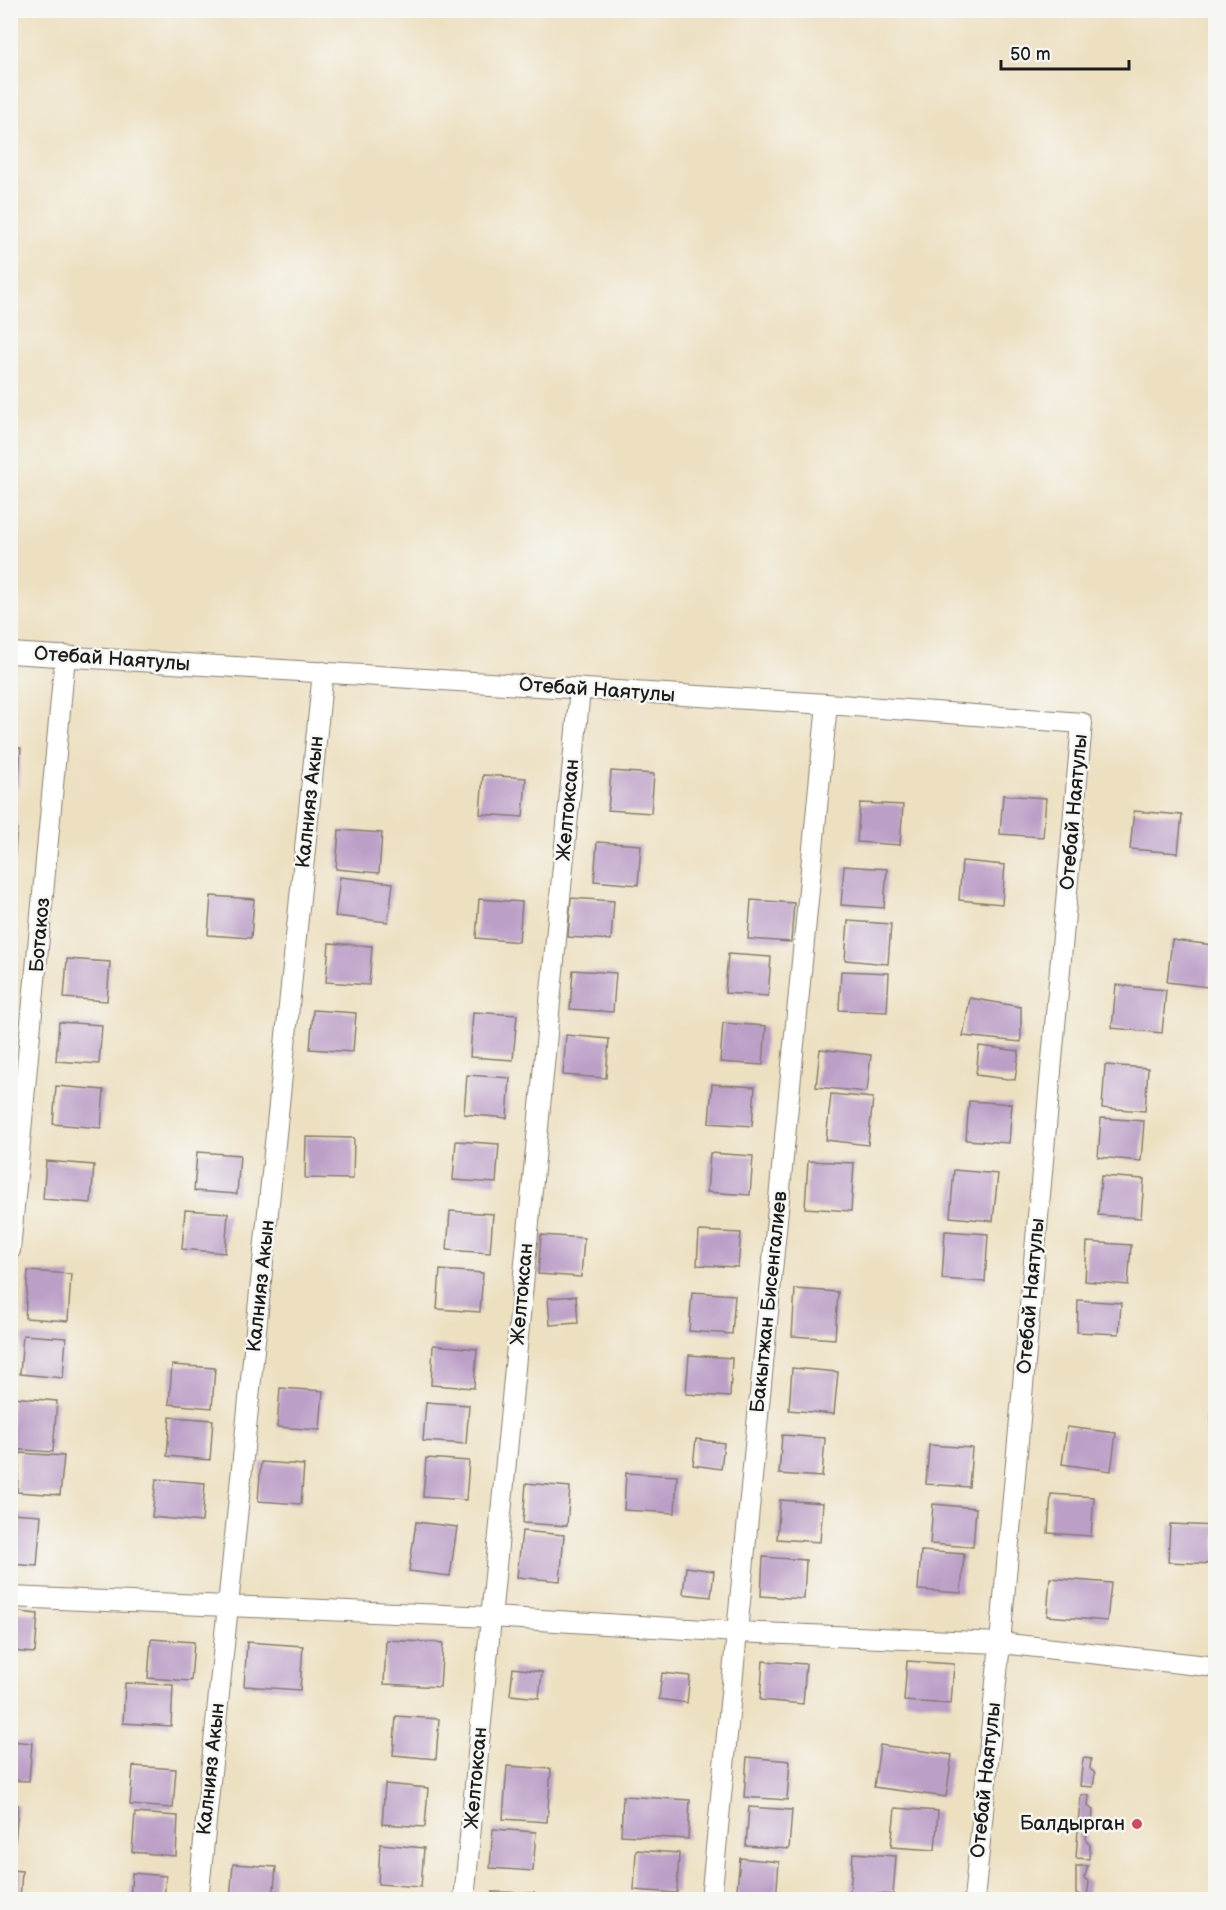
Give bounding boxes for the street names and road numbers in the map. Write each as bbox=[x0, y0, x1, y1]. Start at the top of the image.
street label: Отебай Наятулы bbox=[33, 642, 191, 676]
street label: Отебай Наятулы bbox=[518, 673, 676, 707]
street label: Отебай Наятулы bbox=[1055, 733, 1093, 891]
street label: Калнияз Акын bbox=[291, 735, 329, 869]
street label: Желтоксан bbox=[552, 758, 584, 862]
street label: Ботакоз bbox=[25, 897, 55, 973]
street label: Бакытжан Бисенгалиев bbox=[745, 1189, 793, 1414]
street label: Отебай Наятулы bbox=[1012, 1217, 1050, 1375]
street label: Калнияз Акын bbox=[242, 1219, 280, 1353]
street label: Желтоксан bbox=[506, 1242, 538, 1346]
street label: Отебай Наятулы bbox=[966, 1701, 1006, 1859]
street label: Калнияз Акын bbox=[192, 1702, 230, 1836]
street label: Желтоксан bbox=[460, 1726, 492, 1830]

